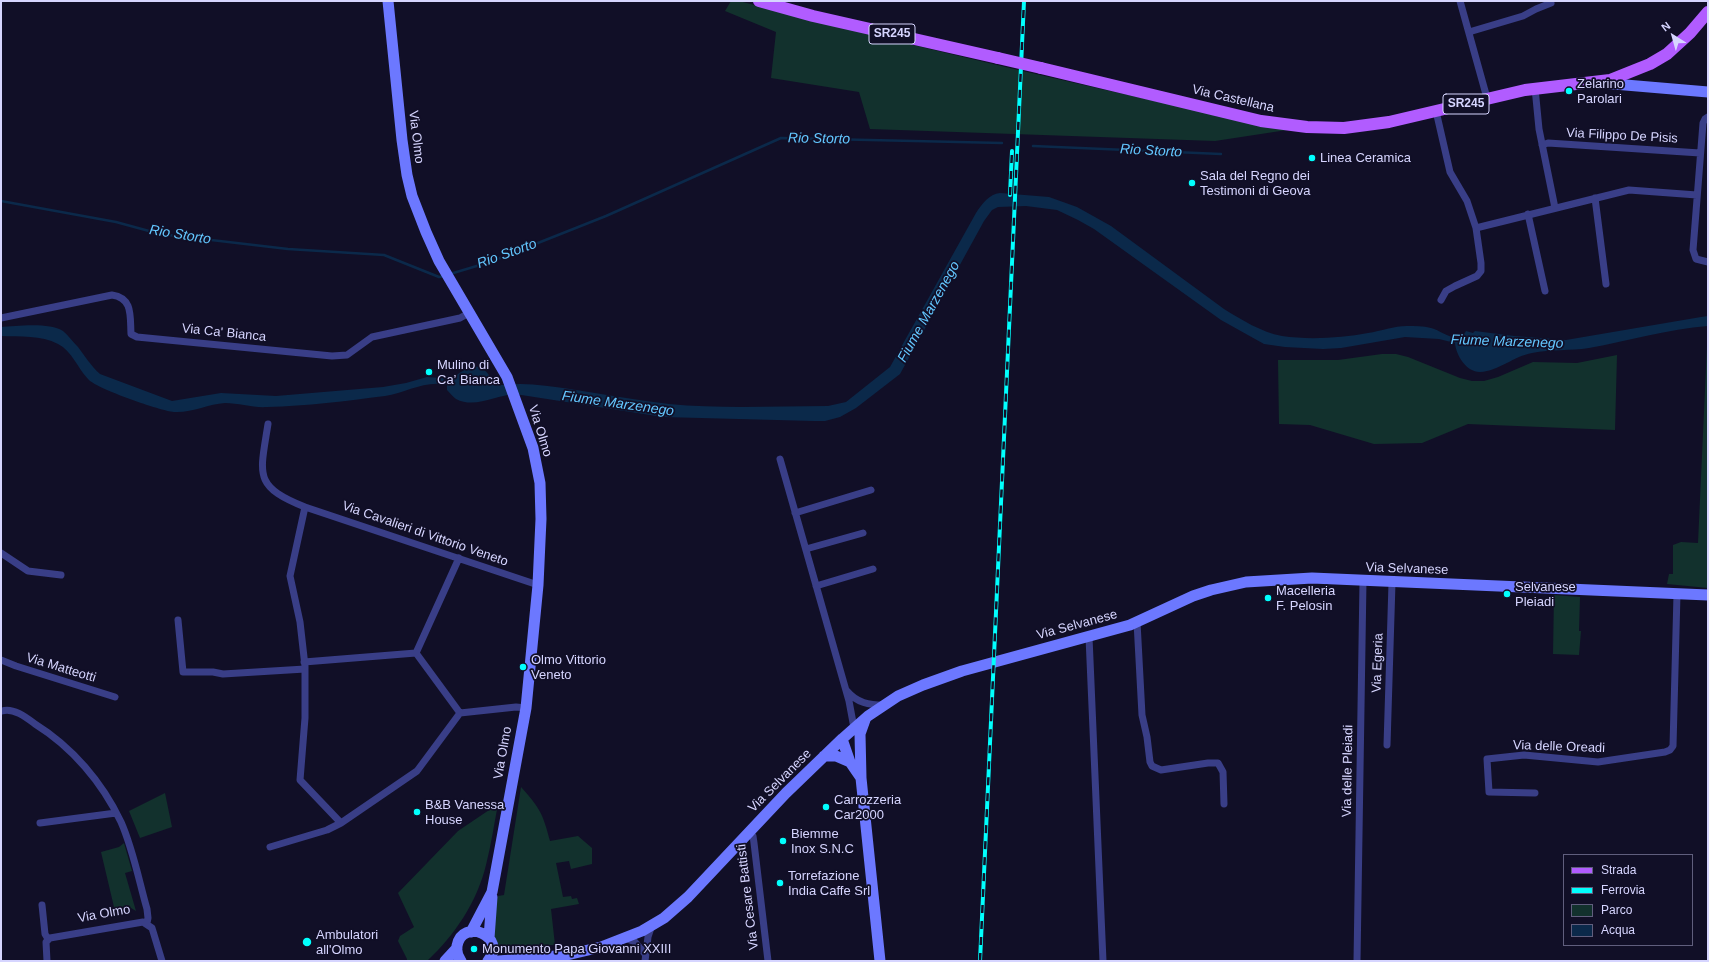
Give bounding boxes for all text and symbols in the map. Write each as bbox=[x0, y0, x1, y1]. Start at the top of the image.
north arrow bbox=[1653, 16, 1693, 56]
text: N bbox=[1659, 19, 1673, 34]
road number: SR245 bbox=[869, 24, 915, 44]
place label: Zelarino Parolari bbox=[1577, 76, 1624, 107]
street label: Via Castellana bbox=[1191, 82, 1275, 116]
marker: Zelarino Parolari bbox=[1564, 86, 1574, 96]
road number: SR245 bbox=[1443, 94, 1489, 114]
street label: Via Olmo bbox=[405, 110, 427, 164]
street label: Via Filippo De Pisis bbox=[1566, 125, 1678, 147]
water label: Rio Storto bbox=[788, 130, 850, 148]
water label: Rio Storto bbox=[1119, 141, 1183, 161]
place label: Linea Ceramica bbox=[1320, 150, 1411, 166]
marker: Linea Ceramica bbox=[1307, 153, 1317, 163]
place label: Sala del Regno dei Testimoni di Geova bbox=[1200, 168, 1311, 199]
marker: Sala del Regno dei Testimoni di Geova bbox=[1187, 178, 1197, 188]
water label: Rio Storto bbox=[148, 222, 212, 248]
water label: Rio Storto bbox=[475, 235, 539, 273]
water label: Fiume Marzenego bbox=[894, 259, 964, 365]
street label: Via Ca' Bianca bbox=[181, 321, 267, 345]
water label: Fiume Marzenego bbox=[1450, 332, 1564, 352]
place label: Mulino di Ca’ Bianca bbox=[437, 357, 500, 388]
marker: Mulino di Ca’ Bianca bbox=[424, 367, 434, 377]
water label: Fiume Marzenego bbox=[561, 388, 675, 420]
street label: Via Olmo bbox=[525, 403, 555, 459]
street label: Via Cavalieri di Vittorio Veneto bbox=[340, 498, 510, 570]
street label: Via Selvanese bbox=[1365, 560, 1449, 578]
place label: Selvanese Pleiadi bbox=[1515, 579, 1576, 610]
place label: Macelleria F. Pelosin bbox=[1276, 583, 1335, 614]
marker: Selvanese Pleiadi bbox=[1502, 589, 1512, 599]
marker: Macelleria F. Pelosin bbox=[1263, 593, 1273, 603]
street label: Via Selvanese bbox=[1035, 607, 1119, 643]
street label: Via Egeria bbox=[1369, 633, 1387, 693]
street label: Via Matteotti bbox=[24, 650, 98, 686]
place label: Olmo Vittorio Veneto bbox=[531, 652, 606, 683]
marker: Olmo Vittorio Veneto bbox=[518, 662, 528, 672]
street label: Via Olmo bbox=[491, 725, 515, 781]
street label: Via delle Pleiadi bbox=[1339, 725, 1357, 817]
street label: Via delle Oreadi bbox=[1513, 738, 1605, 756]
street label: Via Selvanese bbox=[745, 746, 815, 816]
place label: Carrozzeria Car2000 bbox=[834, 792, 901, 823]
place label: B&B Vanessa House bbox=[425, 797, 504, 828]
marker: Carrozzeria Car2000 bbox=[821, 802, 831, 812]
marker: B&B Vanessa House bbox=[412, 807, 422, 817]
place label: Biemme Inox S.N.C bbox=[791, 826, 854, 857]
marker: Biemme Inox S.N.C bbox=[778, 836, 788, 846]
street label: Via Cesare Battisti bbox=[734, 843, 762, 951]
legend bbox=[1563, 854, 1693, 946]
text: Strada bbox=[1601, 863, 1636, 877]
place label: Torrefazione India Caffe Srl bbox=[788, 868, 870, 899]
marker: Torrefazione India Caffe Srl bbox=[775, 878, 785, 888]
text: Ferrovia bbox=[1601, 883, 1645, 897]
street label: Via Olmo bbox=[76, 902, 132, 926]
text: Parco bbox=[1601, 903, 1632, 917]
text: Acqua bbox=[1601, 923, 1635, 937]
place label: Ambulatori all'Olmo bbox=[316, 927, 378, 958]
marker: Ambulatori all'Olmo bbox=[301, 936, 313, 948]
place label: Monumento Papa Giovanni XXIII bbox=[482, 941, 671, 957]
marker: Monumento Papa Giovanni XXIII bbox=[469, 944, 479, 954]

